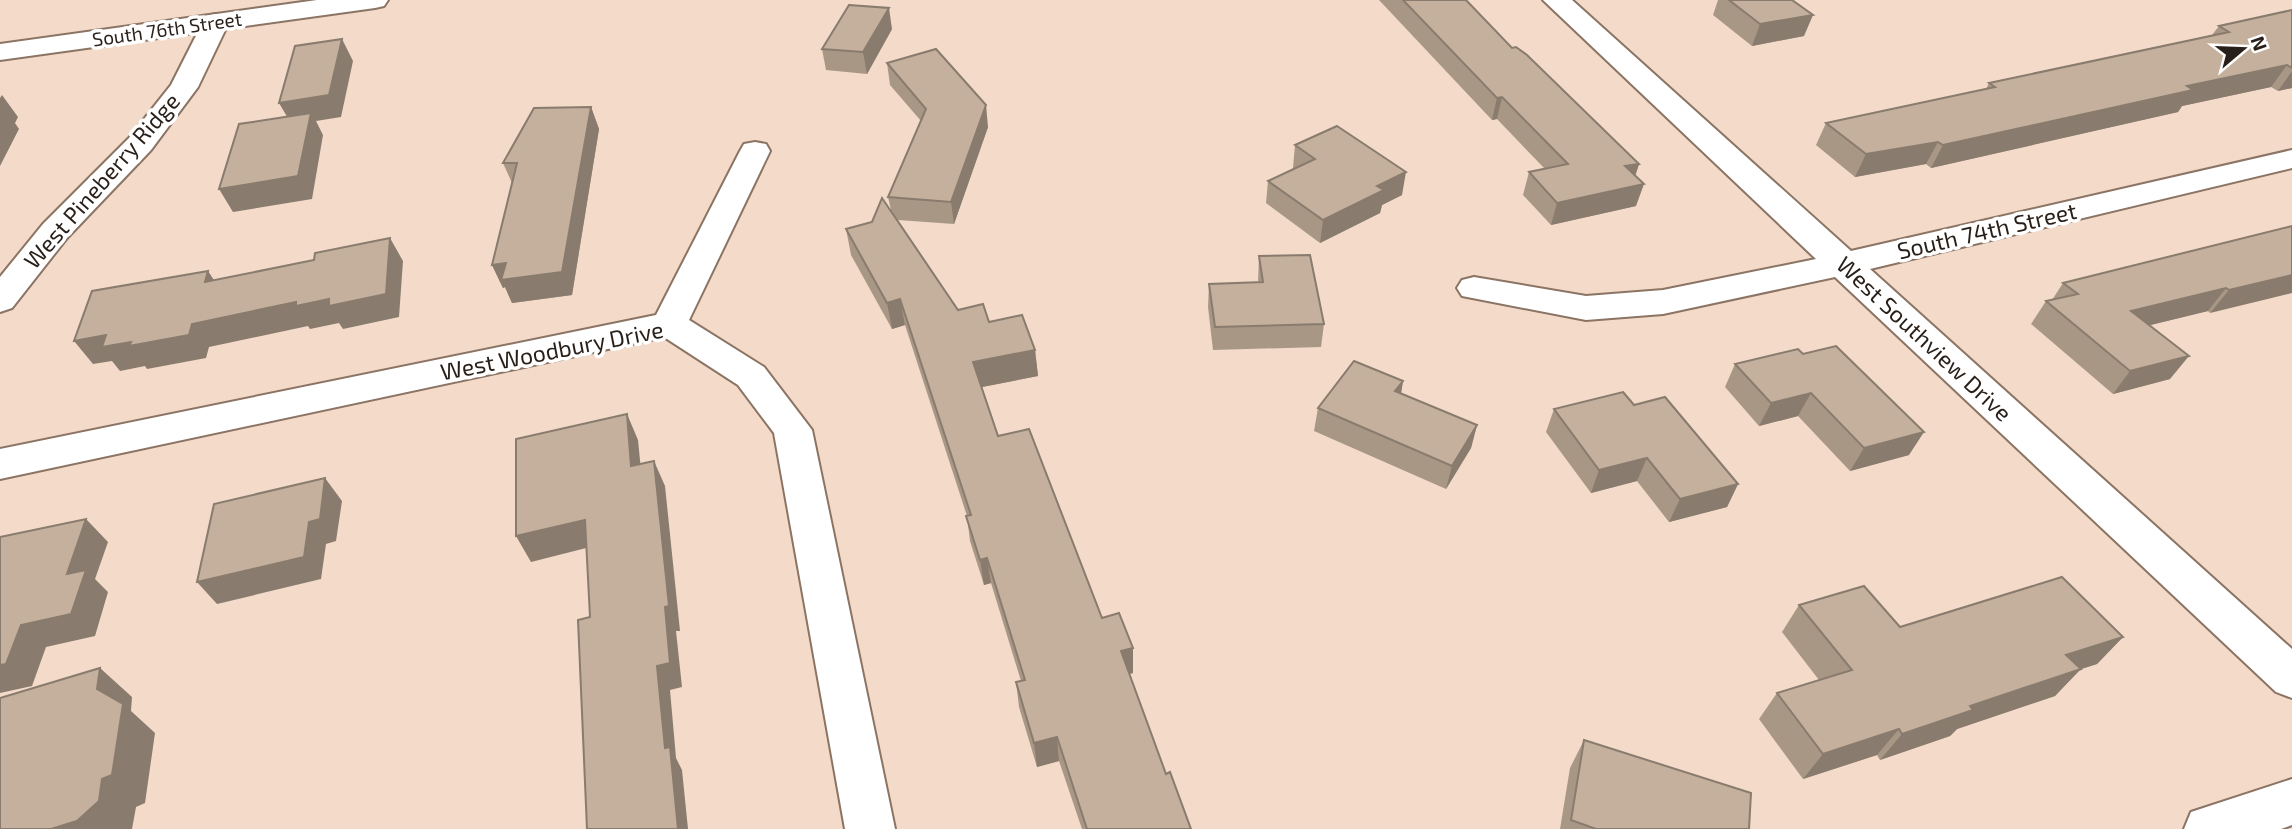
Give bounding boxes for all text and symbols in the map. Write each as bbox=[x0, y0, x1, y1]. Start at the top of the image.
street label: South 76th Street bbox=[91, 7, 243, 50]
north arrow bbox=[2208, 14, 2278, 84]
text: N bbox=[2246, 33, 2273, 54]
street label: West Pineberry Ridge bbox=[17, 87, 185, 274]
street label: South 74th Street bbox=[1894, 196, 2080, 264]
street label: West Southview Drive bbox=[1831, 250, 2018, 427]
street label: West Woodbury Drive bbox=[438, 315, 666, 385]

